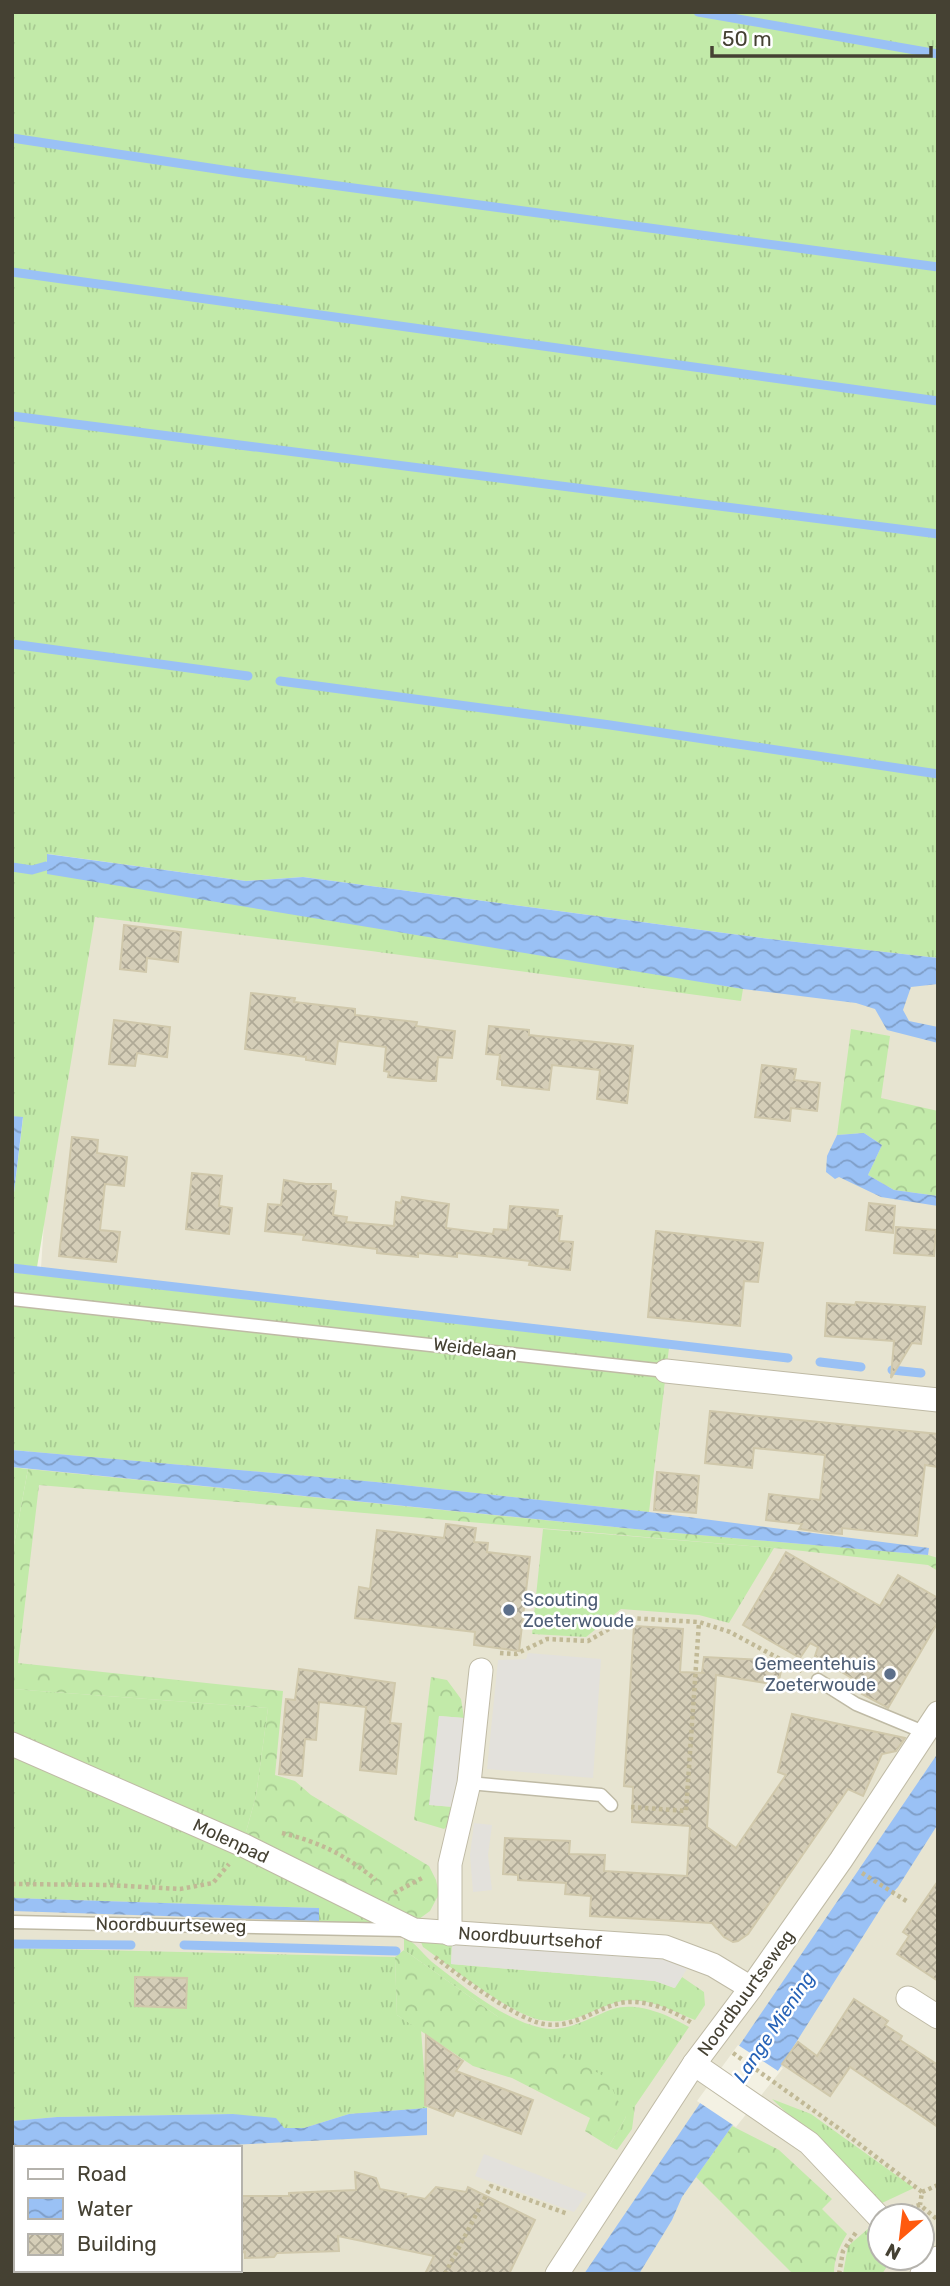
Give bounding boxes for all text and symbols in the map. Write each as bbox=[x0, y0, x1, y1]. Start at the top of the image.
scale bar bbox=[712, 14, 931, 58]
text: 50 m bbox=[722, 26, 772, 51]
street label: Weidelaan bbox=[432, 1333, 518, 1365]
place label: Scouting Zoeterwoude bbox=[523, 1589, 634, 1632]
marker: Scouting Zoeterwoude bbox=[501, 1602, 517, 1618]
place label: Gemeentehuis Zoeterwoude bbox=[754, 1653, 876, 1696]
marker: Gemeentehuis Zoeterwoude bbox=[882, 1666, 898, 1682]
street label: Molenpad bbox=[189, 1814, 273, 1868]
street label: Noordbuurtseweg bbox=[95, 1913, 247, 1937]
street label: Noordbuurtsehof bbox=[457, 1922, 603, 1954]
street label: Noordbuurtseweg bbox=[693, 1926, 799, 2060]
water label: Lange Miening bbox=[728, 1967, 820, 2087]
legend bbox=[14, 2146, 242, 2272]
text: Road bbox=[77, 2161, 127, 2186]
text: Water bbox=[77, 2196, 133, 2221]
north arrow bbox=[866, 2202, 936, 2272]
text: Building bbox=[77, 2231, 157, 2256]
text: N bbox=[882, 2238, 905, 2265]

